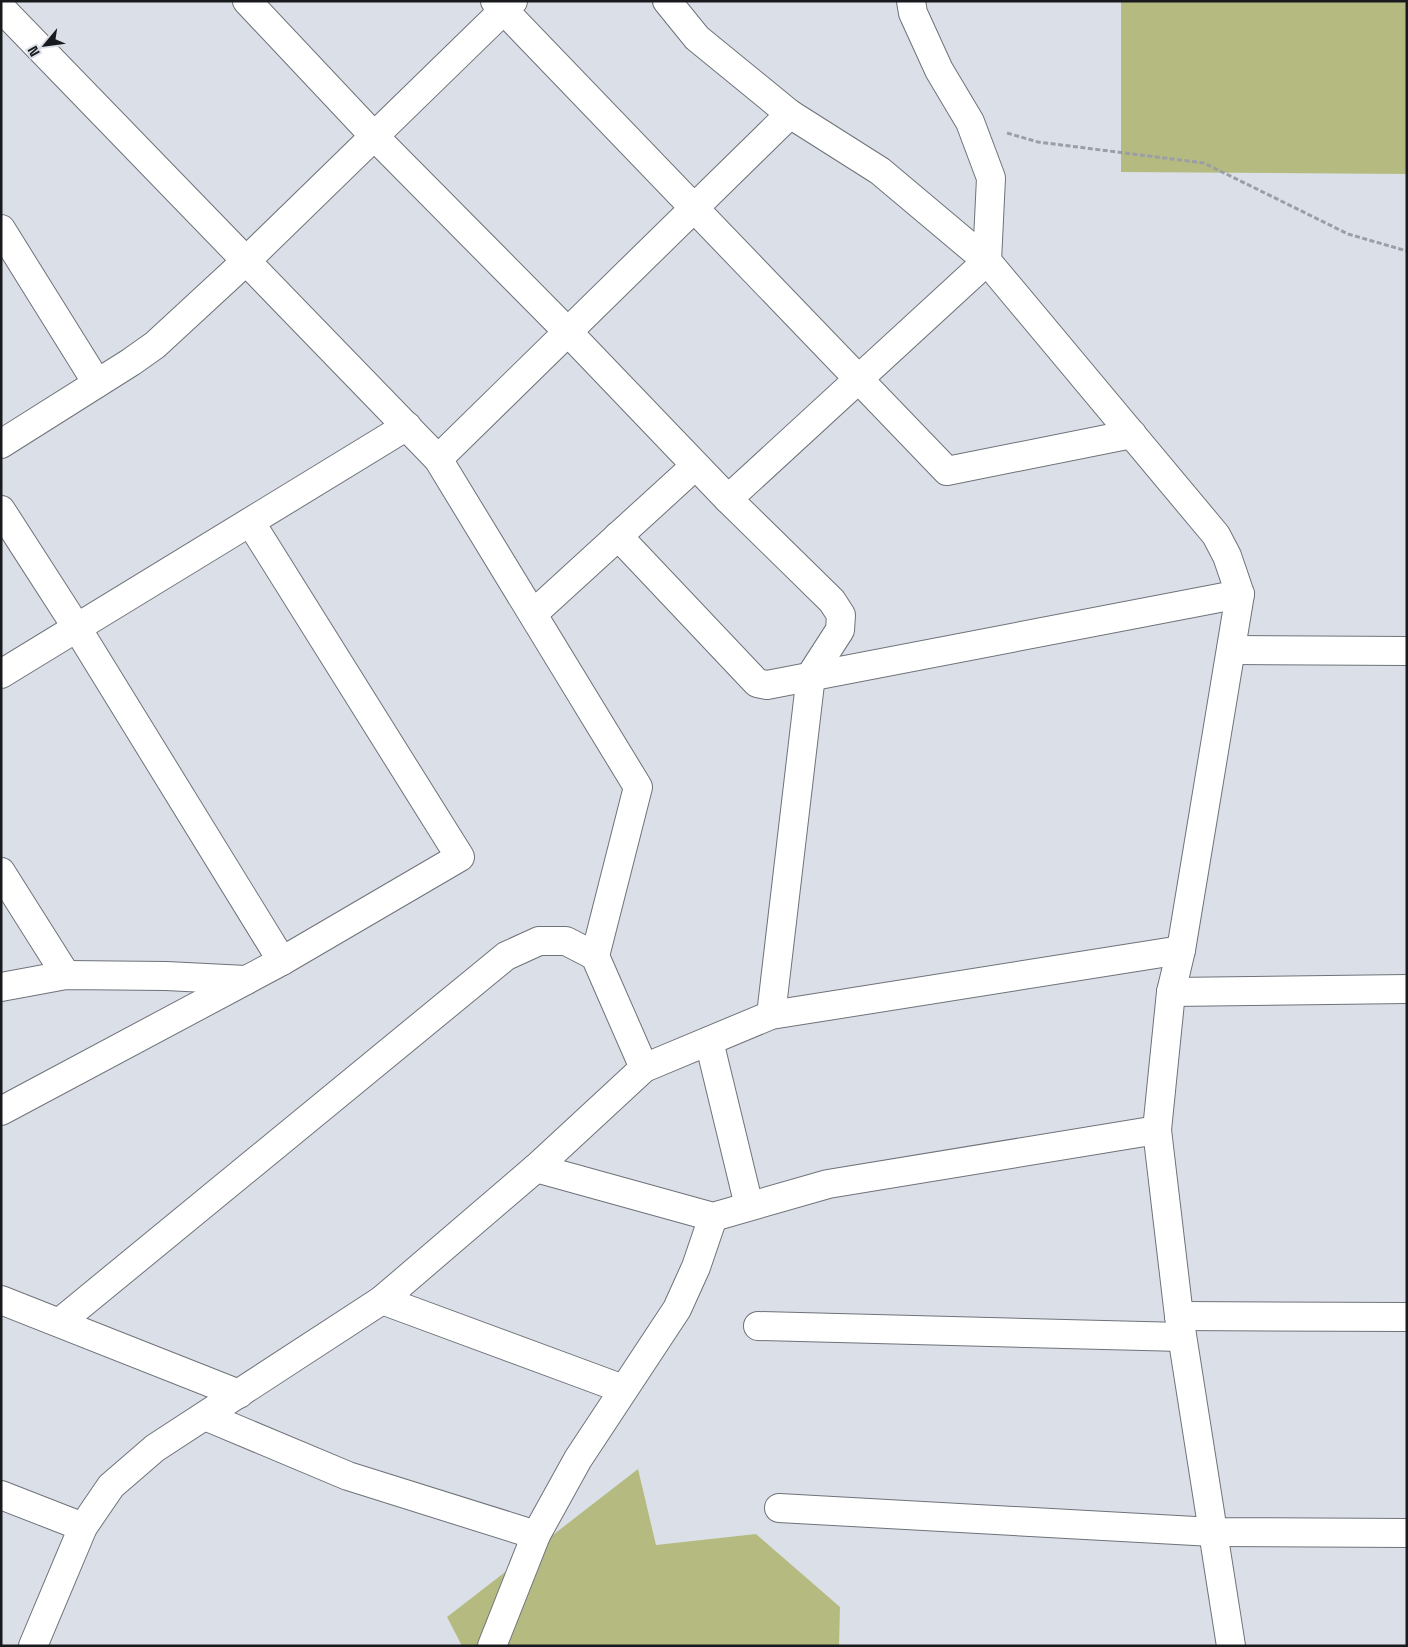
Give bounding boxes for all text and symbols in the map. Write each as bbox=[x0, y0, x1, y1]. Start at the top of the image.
north arrow bbox=[20, 20, 70, 70]
text: N bbox=[23, 43, 44, 60]

